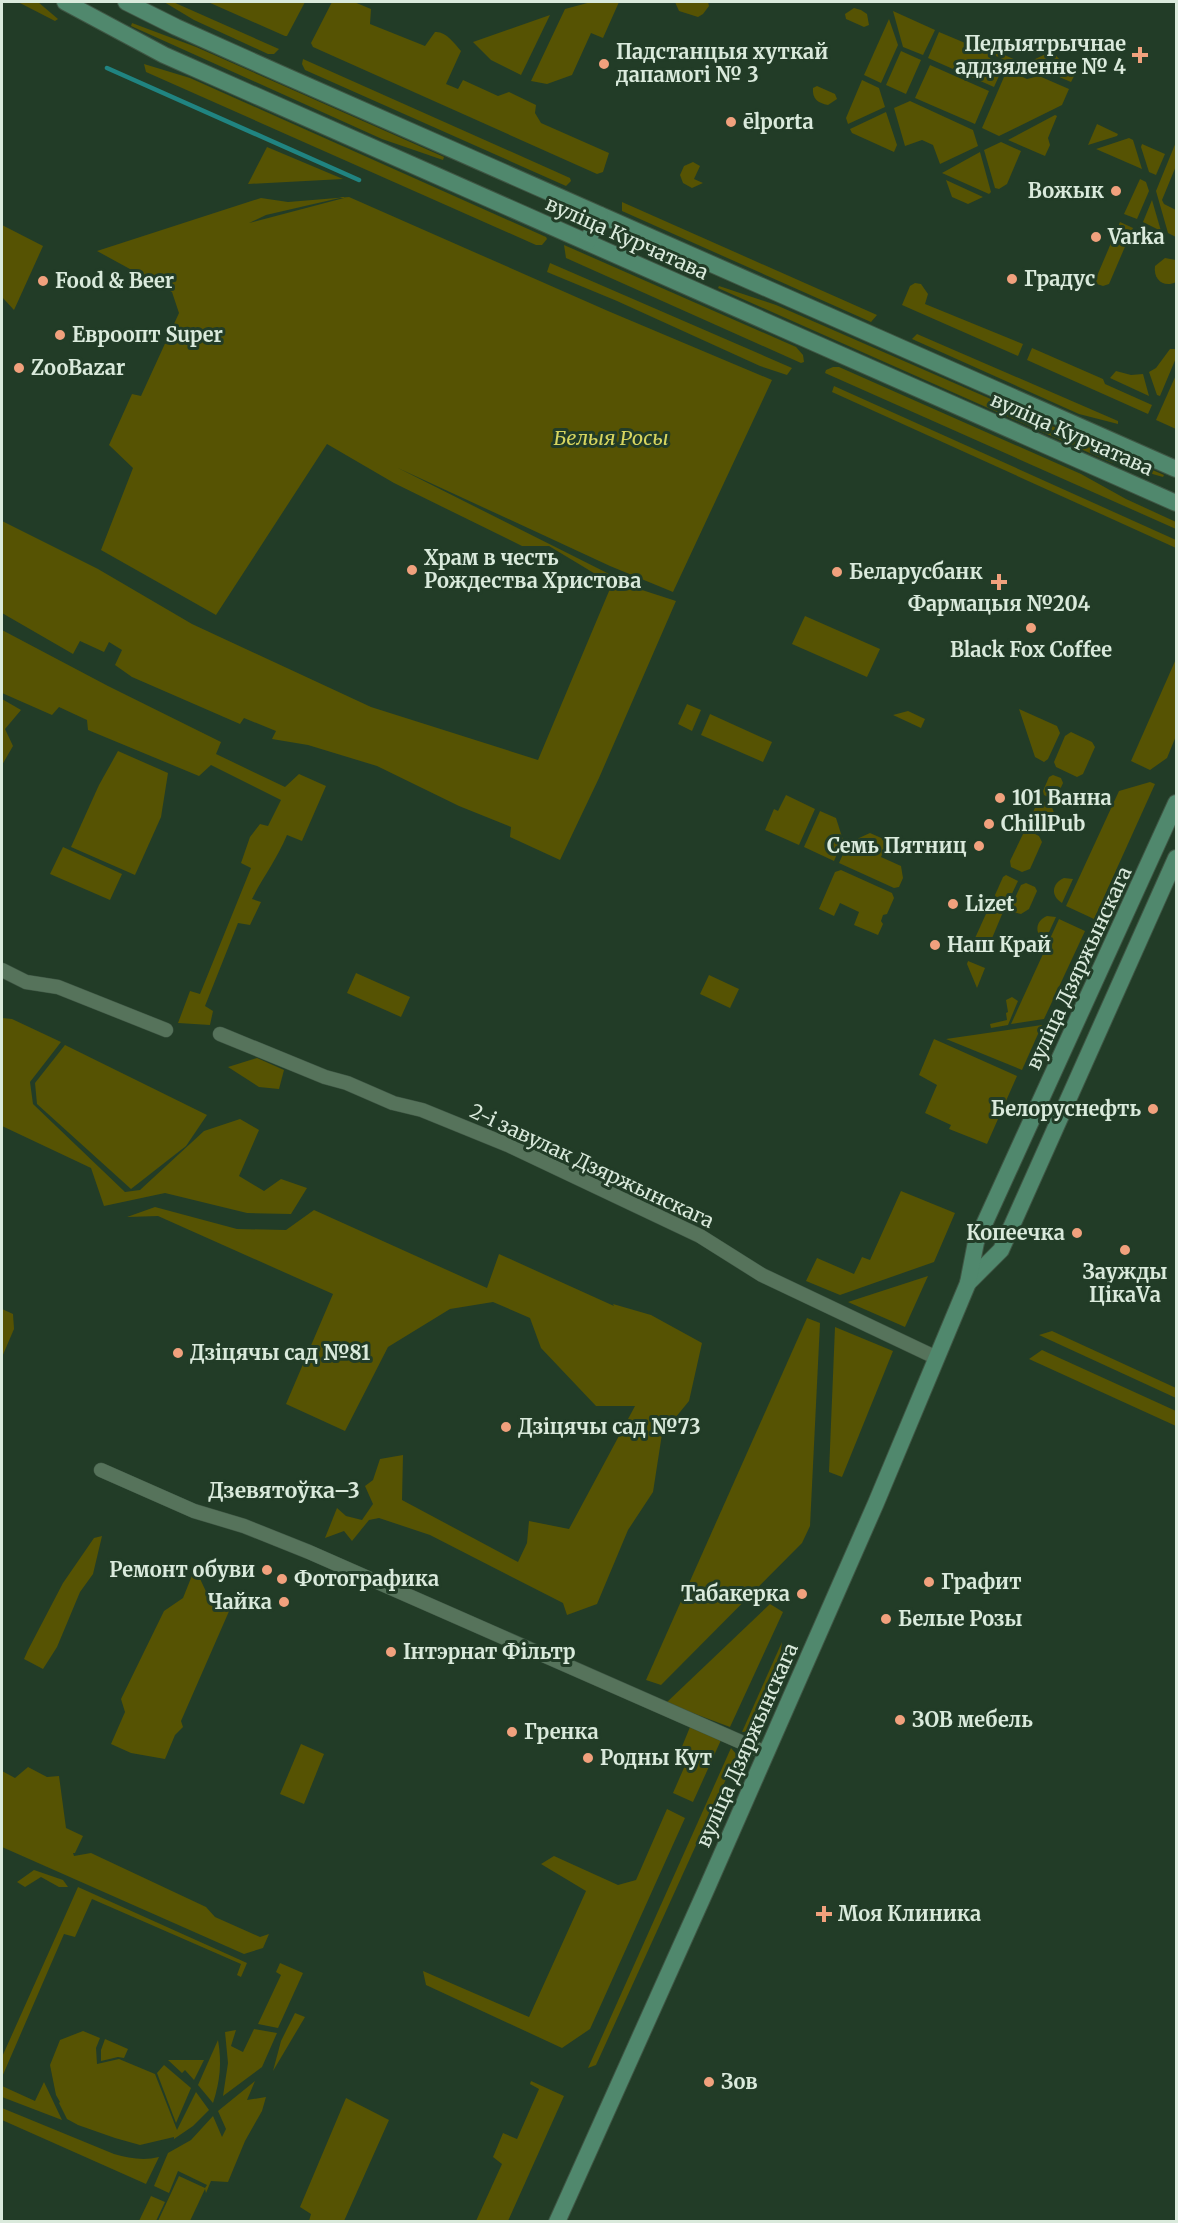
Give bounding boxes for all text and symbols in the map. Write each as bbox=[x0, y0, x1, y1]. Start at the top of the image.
place label: Педыятрычнае аддзяленне № 4 bbox=[955, 31, 1126, 79]
place label: Падстанцыя хуткай дапамогі № 3 bbox=[615, 39, 828, 87]
marker: Педыятрычнае аддзяленне № 4 bbox=[1131, 46, 1149, 64]
marker: Падстанцыя хуткай дапамогі № 3 bbox=[597, 57, 611, 71]
place label: ēlporta bbox=[743, 109, 814, 134]
marker: ēlporta bbox=[724, 115, 738, 129]
place label: Вожык bbox=[1028, 178, 1105, 203]
marker: Вожык bbox=[1109, 184, 1123, 198]
street label: вуліца Курчатава bbox=[542, 190, 713, 285]
place label: Varka bbox=[1107, 224, 1165, 249]
marker: Varka bbox=[1089, 230, 1103, 244]
place label: Градус bbox=[1024, 266, 1095, 291]
place label: Food & Beer bbox=[55, 268, 174, 293]
marker: Градус bbox=[1005, 272, 1019, 286]
marker: Food & Beer bbox=[36, 274, 50, 288]
place label: Евроопт Super bbox=[72, 322, 223, 347]
marker: Евроопт Super bbox=[53, 328, 67, 342]
place label: ZooBazar bbox=[31, 355, 125, 380]
marker: ZooBazar bbox=[12, 361, 26, 375]
street label: вуліца Курчатава bbox=[987, 386, 1158, 481]
park label: Белыя Росы bbox=[553, 425, 669, 450]
place label: Храм в честь Рождества Христова bbox=[424, 545, 641, 593]
place label: Беларусбанк bbox=[849, 559, 983, 584]
marker: Храм в честь Рождества Христова bbox=[405, 563, 419, 577]
marker: Беларусбанк bbox=[830, 565, 844, 579]
marker: Фармацыя №204 bbox=[992, 575, 1006, 589]
place label: Фармацыя №204 bbox=[908, 591, 1091, 616]
marker: Black Fox Coffee bbox=[1024, 621, 1038, 635]
place label: Black Fox Coffee bbox=[950, 637, 1112, 662]
place label: 101 Ванна bbox=[1012, 785, 1112, 810]
marker: 101 Ванна bbox=[993, 791, 1007, 805]
place label: ChillPub bbox=[1001, 811, 1085, 836]
marker: ChillPub bbox=[982, 817, 996, 831]
place label: Семь Пятниц bbox=[827, 833, 967, 858]
marker: Семь Пятниц bbox=[972, 839, 986, 853]
street label: вуліца Дзяржынскага bbox=[1020, 862, 1137, 1073]
place label: Lizet bbox=[965, 891, 1014, 916]
marker: Lizet bbox=[946, 897, 960, 911]
place label: Наш Край bbox=[947, 932, 1051, 957]
marker: Наш Край bbox=[928, 938, 942, 952]
place label: Белоруснефть bbox=[991, 1096, 1141, 1121]
street label: 2-і завулак Дзяржынскага bbox=[466, 1098, 718, 1233]
marker: Белоруснефть bbox=[1146, 1102, 1160, 1116]
place label: Копеечка bbox=[966, 1220, 1065, 1245]
marker: Копеечка bbox=[1070, 1226, 1084, 1240]
marker: Заужды ЦікаVа bbox=[1118, 1243, 1132, 1257]
place label: Заужды ЦікаVа bbox=[1082, 1259, 1168, 1307]
place label: Дзіцячы сад №81 bbox=[190, 1340, 370, 1365]
marker: Дзіцячы сад №81 bbox=[171, 1346, 185, 1360]
place label: Дзіцячы сад №73 bbox=[518, 1414, 701, 1439]
marker: Дзіцячы сад №73 bbox=[499, 1420, 513, 1434]
district label: Дзевятоўка–3 bbox=[208, 1477, 360, 1504]
place label: Ремонт обуви bbox=[109, 1557, 255, 1582]
marker: Ремонт обуви bbox=[260, 1563, 274, 1577]
place label: Фотографика bbox=[294, 1566, 439, 1591]
place label: Графит bbox=[941, 1569, 1022, 1594]
marker: Фотографика bbox=[275, 1572, 289, 1586]
marker: Графит bbox=[922, 1575, 936, 1589]
place label: Табакерка bbox=[681, 1581, 790, 1606]
marker: Табакерка bbox=[795, 1587, 809, 1601]
place label: Чайка bbox=[208, 1589, 272, 1614]
marker: Чайка bbox=[277, 1595, 291, 1609]
place label: Белые Розы bbox=[898, 1606, 1023, 1631]
marker: Белые Розы bbox=[879, 1612, 893, 1626]
street label: вуліца Дзяржынскага bbox=[690, 1638, 803, 1851]
place label: Інтэрнат Фільтр bbox=[403, 1639, 576, 1664]
marker: Інтэрнат Фільтр bbox=[384, 1645, 398, 1659]
place label: ЗОВ мебель bbox=[912, 1707, 1033, 1732]
marker: ЗОВ мебель bbox=[893, 1713, 907, 1727]
place label: Гренка bbox=[524, 1719, 599, 1744]
marker: Гренка bbox=[505, 1725, 519, 1739]
place label: Родны Кут bbox=[600, 1745, 712, 1770]
marker: Родны Кут bbox=[581, 1751, 595, 1765]
place label: Моя Клиника bbox=[838, 1901, 981, 1926]
marker: Моя Клиника bbox=[815, 1905, 833, 1923]
place label: Зов bbox=[721, 2069, 758, 2094]
marker: Зов bbox=[702, 2075, 716, 2089]

